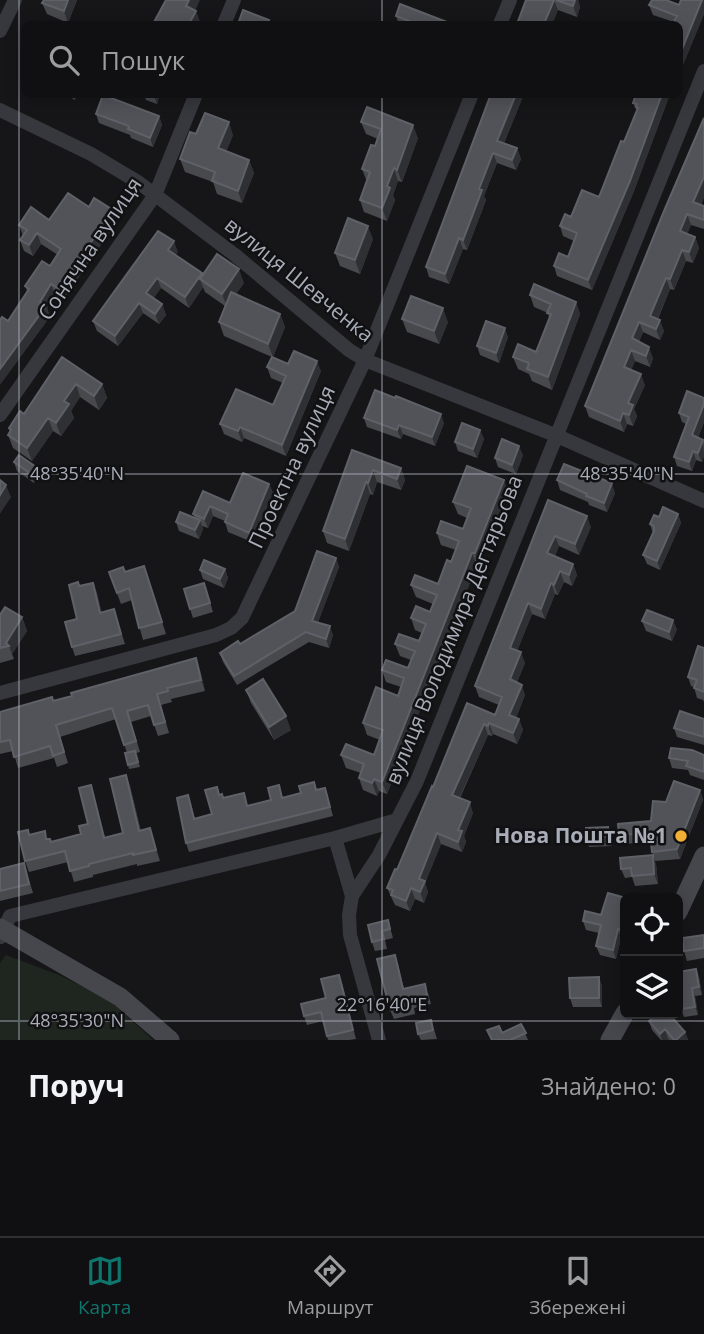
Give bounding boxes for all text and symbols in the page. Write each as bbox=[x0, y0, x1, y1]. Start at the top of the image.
search box bbox=[21, 21, 683, 98]
icon: search bbox=[45, 41, 83, 79]
text: Пошук bbox=[101, 42, 185, 78]
street label: Сонячна вулиця bbox=[31, 172, 147, 325]
street label: вулиця Шевченка bbox=[219, 210, 380, 348]
street label: Проектна вулиця bbox=[241, 381, 341, 552]
text: 48°35'40"N bbox=[30, 461, 124, 485]
text: 48°35'40"N bbox=[580, 461, 674, 485]
street label: вулиця Володимира Дегтярьова bbox=[378, 471, 528, 789]
place label: Нова Пошта №1 bbox=[494, 821, 667, 849]
marker: Нова Пошта №1 bbox=[673, 828, 689, 844]
map controls bbox=[620, 893, 683, 1019]
button: locate bbox=[620, 893, 683, 956]
button: layers bbox=[620, 956, 683, 1019]
text: 22°16'40"E bbox=[337, 992, 427, 1016]
text: 48°35'30"N bbox=[30, 1008, 124, 1032]
text: Поруч bbox=[28, 1065, 125, 1106]
text: Знайдено: 0 bbox=[541, 1070, 676, 1102]
tab: Карта bbox=[78, 1252, 131, 1320]
tab: Маршрут bbox=[287, 1252, 373, 1320]
tab: Збережені bbox=[529, 1252, 626, 1320]

